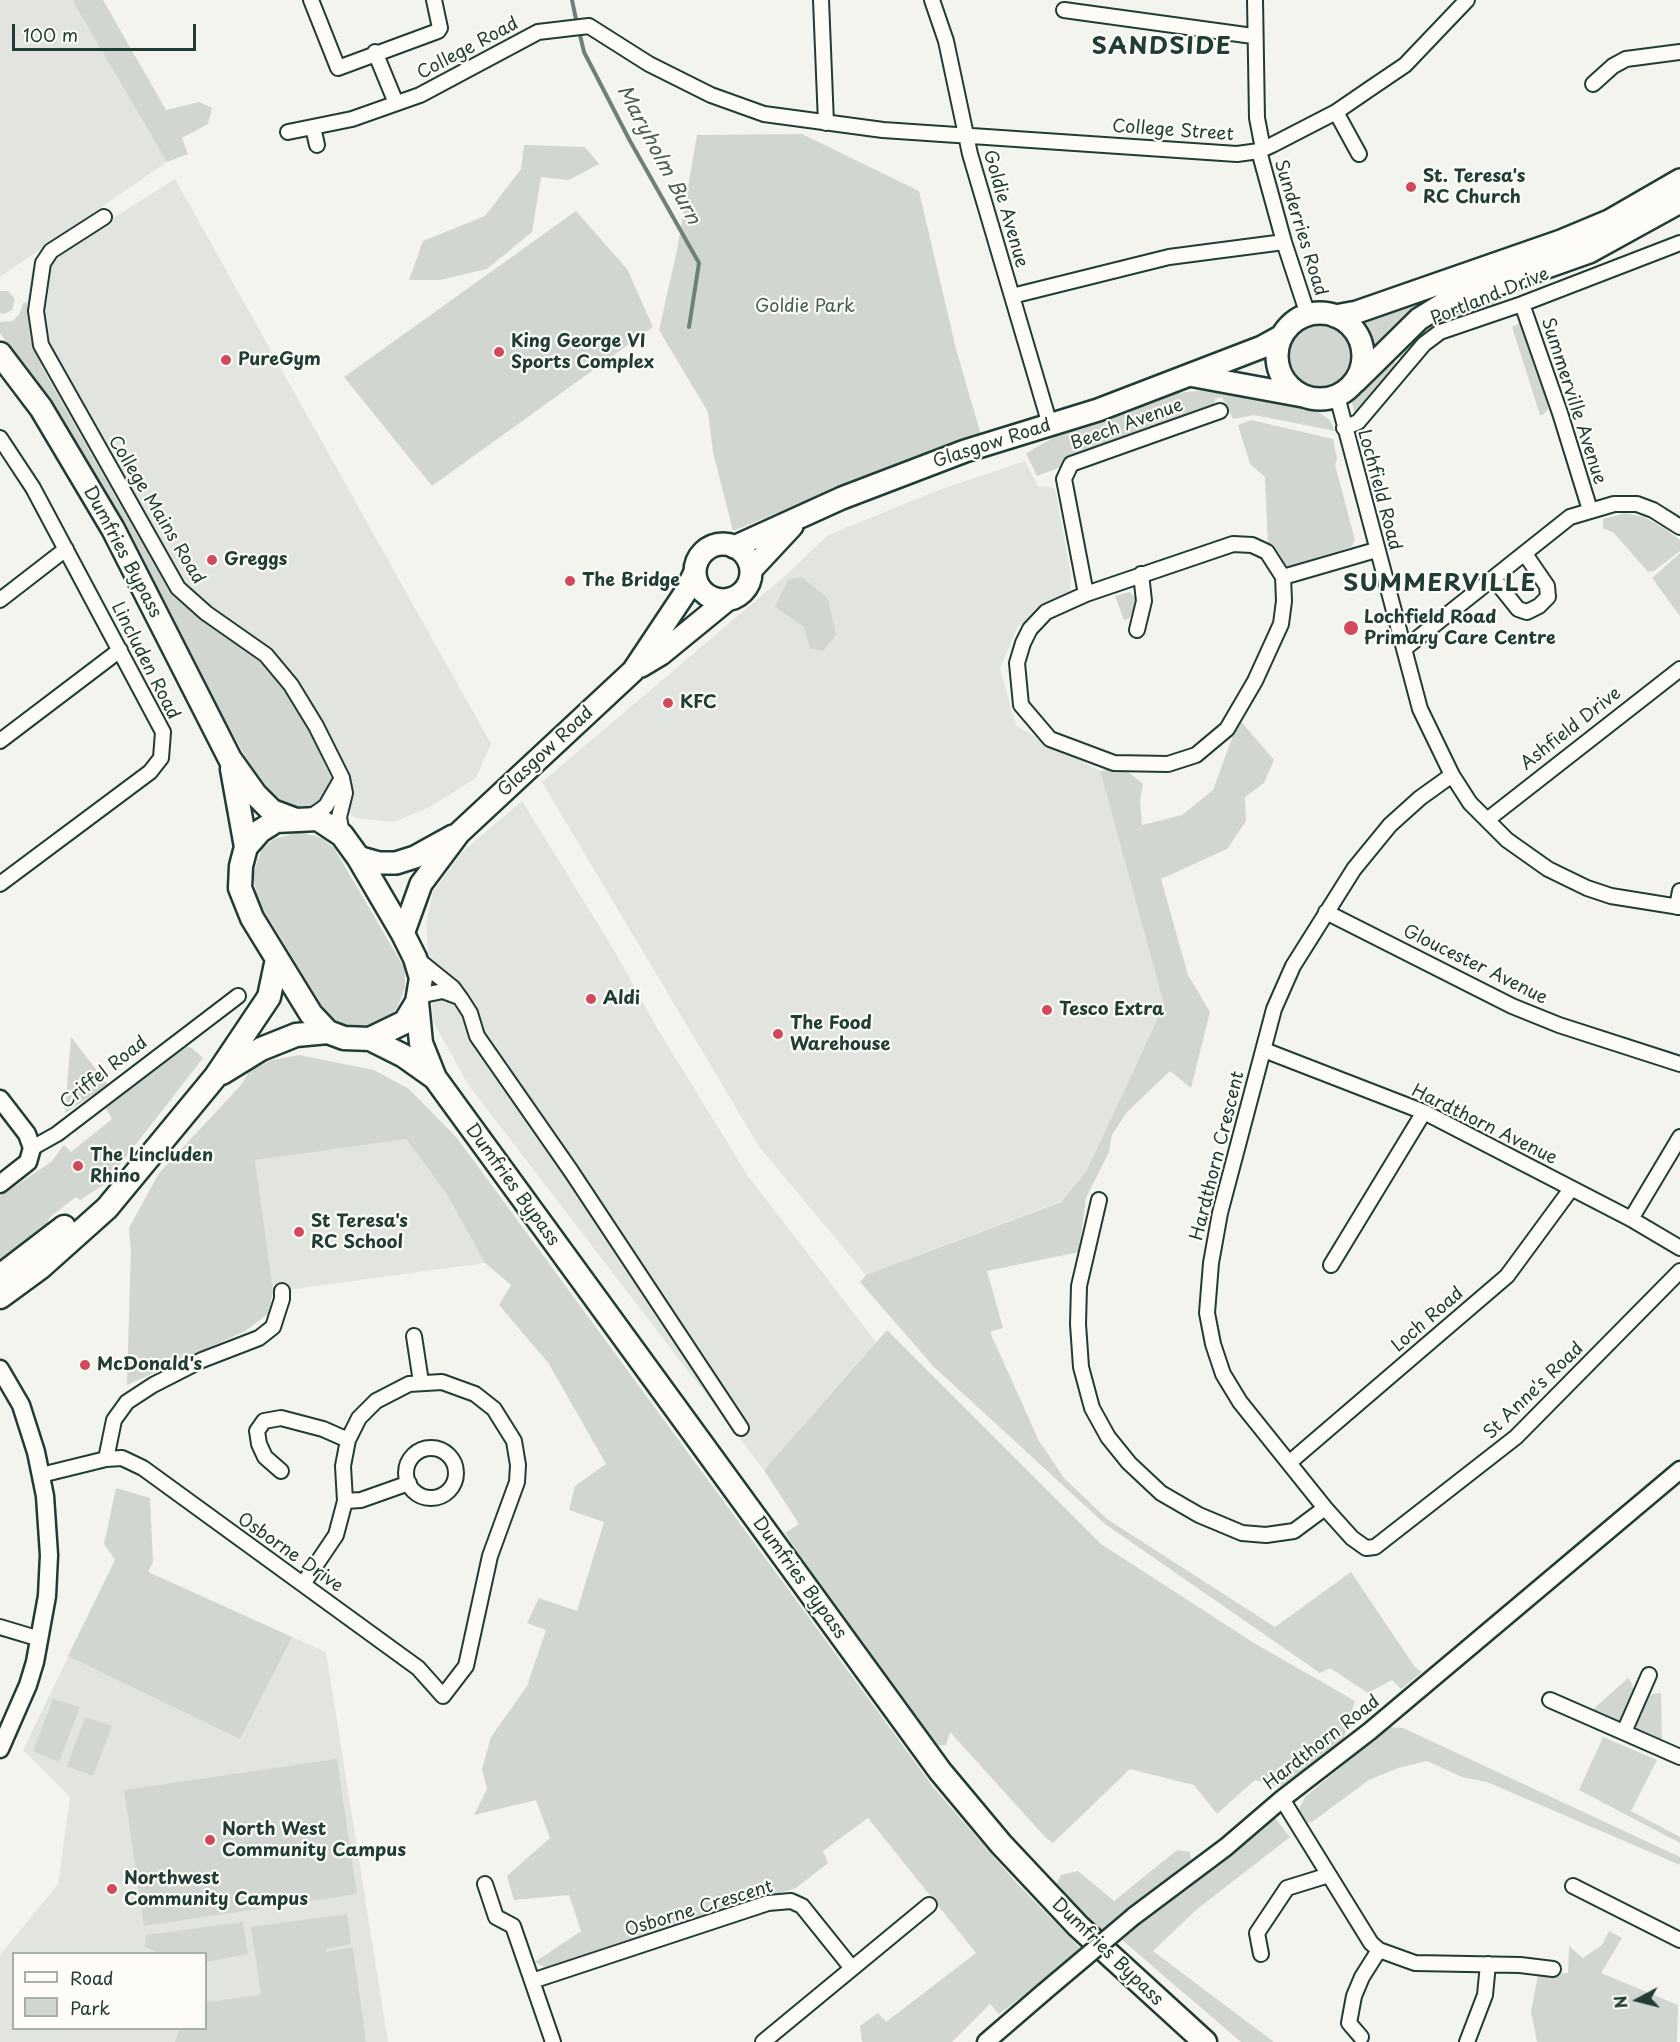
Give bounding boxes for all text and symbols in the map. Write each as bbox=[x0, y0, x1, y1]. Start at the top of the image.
scale bar bbox=[15, 12, 200, 50]
street label: College Road bbox=[414, 13, 522, 85]
text: 100 m bbox=[23, 21, 78, 48]
district label: SANDSIDE bbox=[1091, 33, 1233, 61]
water label: Maryholm Burn bbox=[611, 81, 705, 229]
street label: College Street bbox=[1111, 116, 1235, 146]
street label: Goldie Avenue bbox=[978, 148, 1032, 270]
street label: Sunderries Road bbox=[1269, 157, 1331, 299]
place label: St. Teresa's RC Church bbox=[1423, 166, 1525, 208]
marker: St. Teresa's RC Church bbox=[1404, 180, 1418, 194]
street label: Portland Drive bbox=[1428, 263, 1552, 331]
park label: Goldie Park bbox=[755, 296, 855, 318]
street label: Summerville Avenue bbox=[1536, 315, 1610, 487]
place label: King George VI Sports Complex bbox=[511, 331, 654, 374]
marker: King George VI Sports Complex bbox=[492, 345, 506, 359]
place label: PureGym bbox=[238, 349, 321, 371]
marker: PureGym bbox=[219, 353, 233, 367]
street label: Beech Avenue bbox=[1068, 395, 1186, 455]
street label: Glasgow Road bbox=[930, 415, 1054, 473]
street label: Lochfield Road bbox=[1352, 427, 1406, 553]
street label: College Mains Road bbox=[103, 432, 209, 588]
street label: Dumfries Bypass bbox=[78, 482, 166, 622]
place label: Greggs bbox=[224, 549, 287, 571]
marker: Greggs bbox=[205, 553, 219, 567]
place label: The Bridge bbox=[582, 570, 680, 592]
district label: SUMMERVILLE bbox=[1344, 570, 1536, 598]
marker: The Bridge bbox=[563, 574, 577, 588]
street label: Lincluden Road bbox=[106, 599, 184, 723]
place label: Lochfield Road Primary Care Centre bbox=[1364, 607, 1556, 650]
marker: Lochfield Road Primary Care Centre bbox=[1342, 619, 1360, 637]
street label: Ashfield Drive bbox=[1516, 683, 1626, 775]
place label: KFC bbox=[680, 692, 717, 714]
marker: KFC bbox=[661, 696, 675, 710]
street label: Glasgow Road bbox=[494, 702, 598, 802]
street label: Gloucester Avenue bbox=[1399, 921, 1551, 1009]
place label: Aldi bbox=[603, 988, 640, 1010]
marker: Aldi bbox=[584, 992, 598, 1006]
place label: Tesco Extra bbox=[1059, 999, 1164, 1021]
marker: Tesco Extra bbox=[1040, 1003, 1054, 1017]
place label: The Food Warehouse bbox=[790, 1013, 890, 1056]
marker: The Food Warehouse bbox=[771, 1027, 785, 1041]
street label: Criffel Road bbox=[56, 1032, 152, 1114]
street label: Hardthorn Crescent bbox=[1187, 1069, 1249, 1243]
street label: Hardthorn Avenue bbox=[1408, 1080, 1560, 1170]
street label: Dumfries Bypass bbox=[460, 1119, 564, 1251]
place label: The Lincluden Rhino bbox=[90, 1145, 213, 1188]
marker: The Lincluden Rhino bbox=[71, 1159, 85, 1173]
place label: St Teresa's RC School bbox=[311, 1211, 408, 1254]
marker: St Teresa's RC School bbox=[292, 1225, 306, 1239]
street label: Loch Road bbox=[1388, 1283, 1468, 1357]
street label: St Anne's Road bbox=[1480, 1338, 1588, 1444]
place label: McDonald's bbox=[97, 1354, 202, 1376]
marker: McDonald's bbox=[78, 1358, 92, 1372]
street label: Osborne Drive bbox=[233, 1509, 347, 1597]
street label: Dumfries Bypass bbox=[747, 1512, 851, 1644]
street label: Hardthorn Road bbox=[1260, 1691, 1384, 1795]
place label: North West Community Campus bbox=[222, 1819, 406, 1862]
marker: North West Community Campus bbox=[203, 1833, 217, 1847]
place label: Northwest Community Campus bbox=[124, 1868, 308, 1910]
street label: Osborne Crescent bbox=[622, 1876, 776, 1942]
marker: Northwest Community Campus bbox=[105, 1882, 119, 1896]
street label: Dumfries Bypass bbox=[1047, 1893, 1167, 2011]
legend bbox=[12, 1952, 207, 2030]
text: Road bbox=[70, 1964, 114, 1991]
north arrow bbox=[1608, 1970, 1668, 2030]
text: Park bbox=[70, 1994, 110, 2021]
text: N bbox=[1607, 1994, 1633, 2010]

